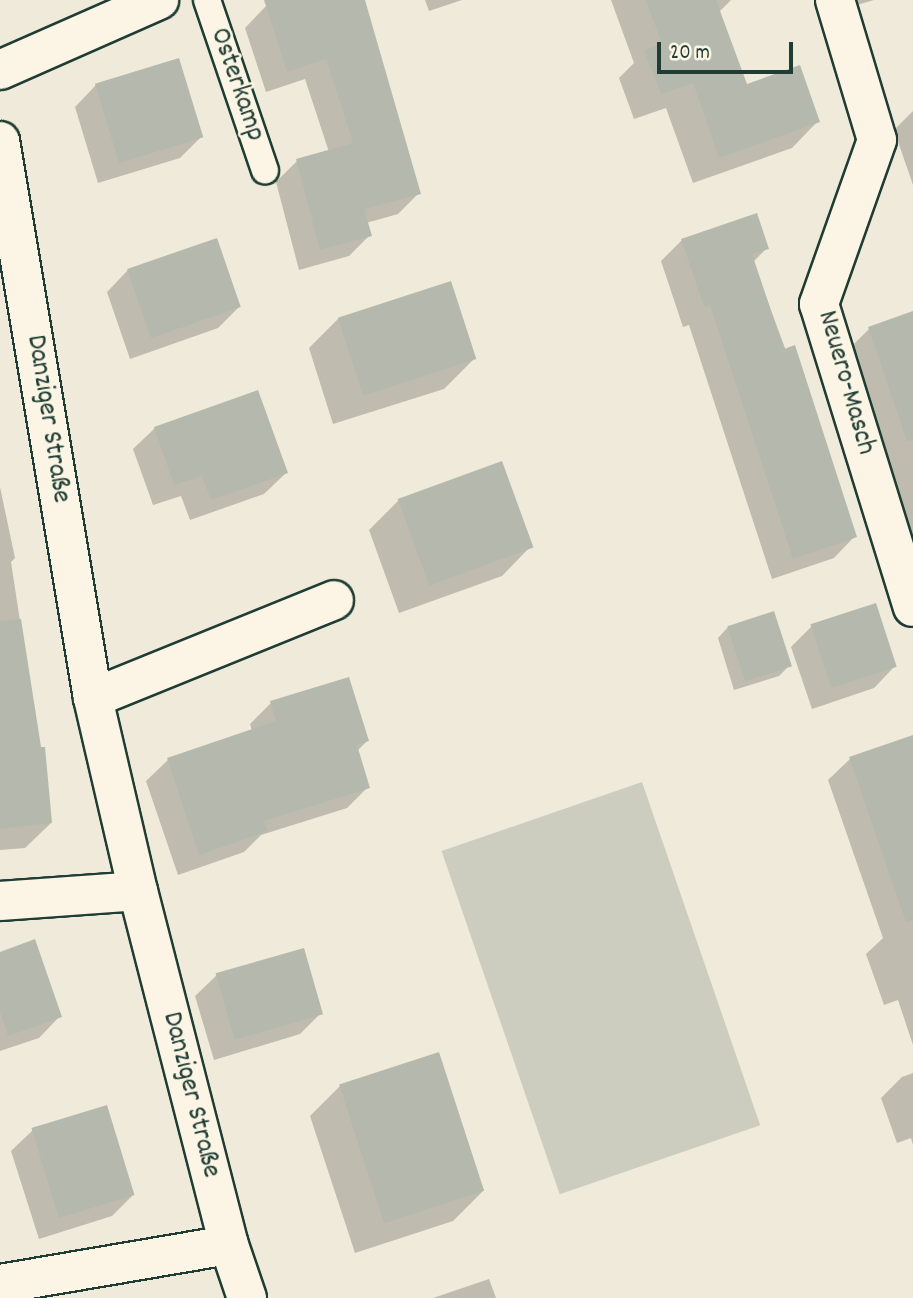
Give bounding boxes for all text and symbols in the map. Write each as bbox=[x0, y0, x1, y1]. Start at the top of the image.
street label: Osterkamp bbox=[201, 24, 271, 146]
scale bar bbox=[661, 28, 797, 72]
text: 20 m bbox=[670, 39, 710, 69]
street label: Neuero-Masch bbox=[808, 307, 882, 459]
street label: Danziger Straße bbox=[17, 333, 77, 505]
street label: Danziger Straße bbox=[153, 1009, 227, 1181]

